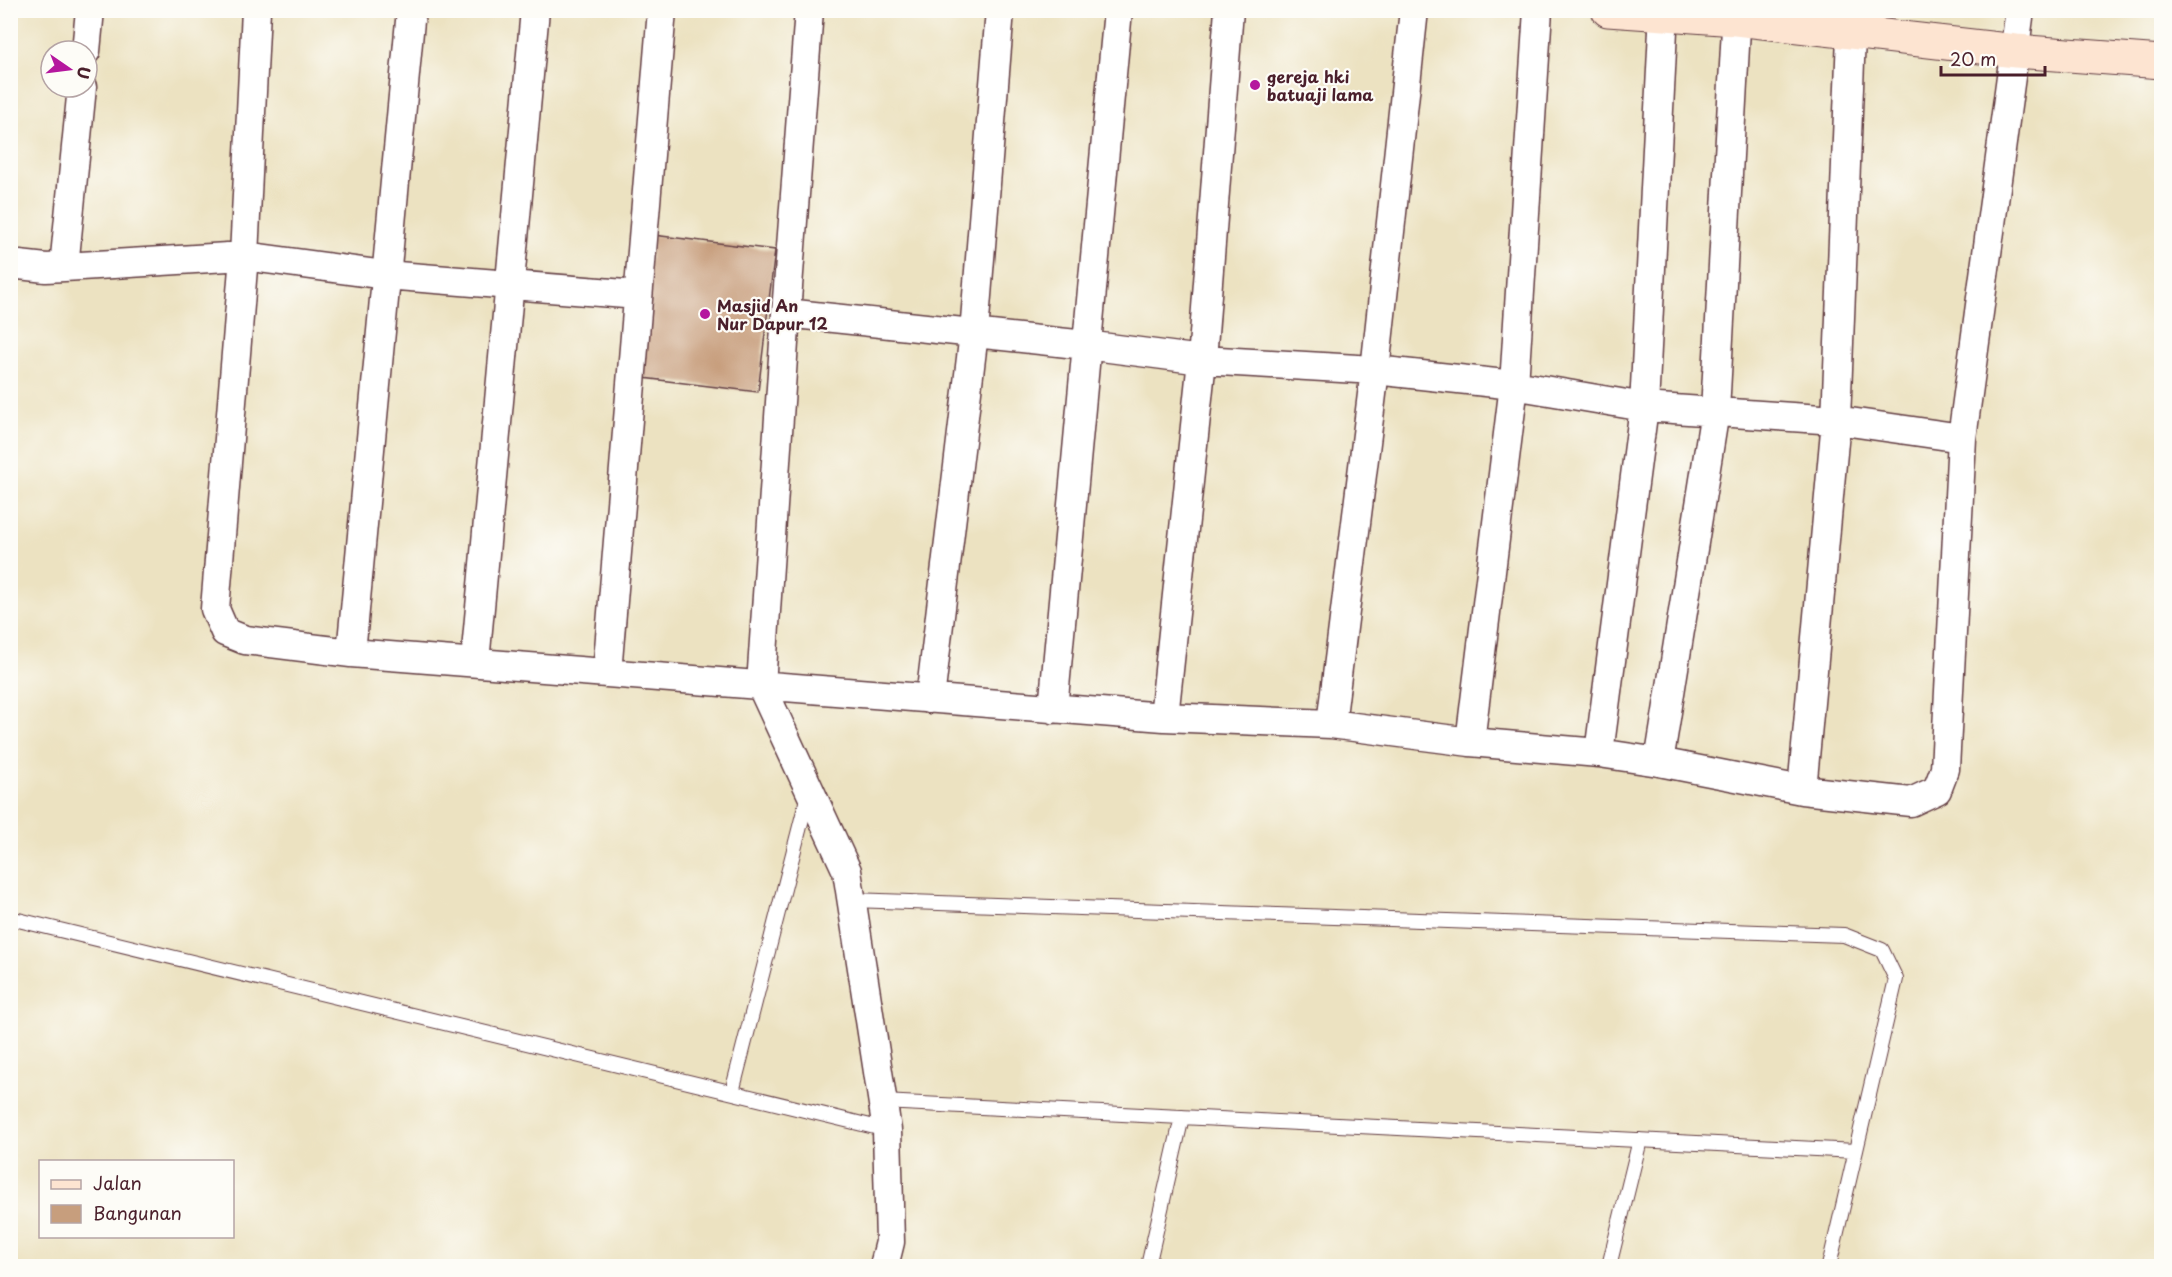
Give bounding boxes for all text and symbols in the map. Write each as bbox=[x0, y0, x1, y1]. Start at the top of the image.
north arrow bbox=[39, 39, 99, 99]
scale bar bbox=[1941, 39, 2044, 77]
text: 20 m bbox=[1950, 45, 1996, 72]
text: U bbox=[71, 64, 98, 82]
place label: gereja hki batuaji lama bbox=[1267, 64, 1374, 106]
marker: gereja hki batuaji lama bbox=[1248, 78, 1262, 92]
place label: Masjid An Nur Dapur 12 bbox=[717, 293, 828, 335]
marker: Masjid An Nur Dapur 12 bbox=[698, 307, 712, 321]
legend bbox=[39, 1160, 234, 1238]
text: Jalan bbox=[93, 1169, 142, 1196]
text: Bangunan bbox=[93, 1199, 182, 1226]

